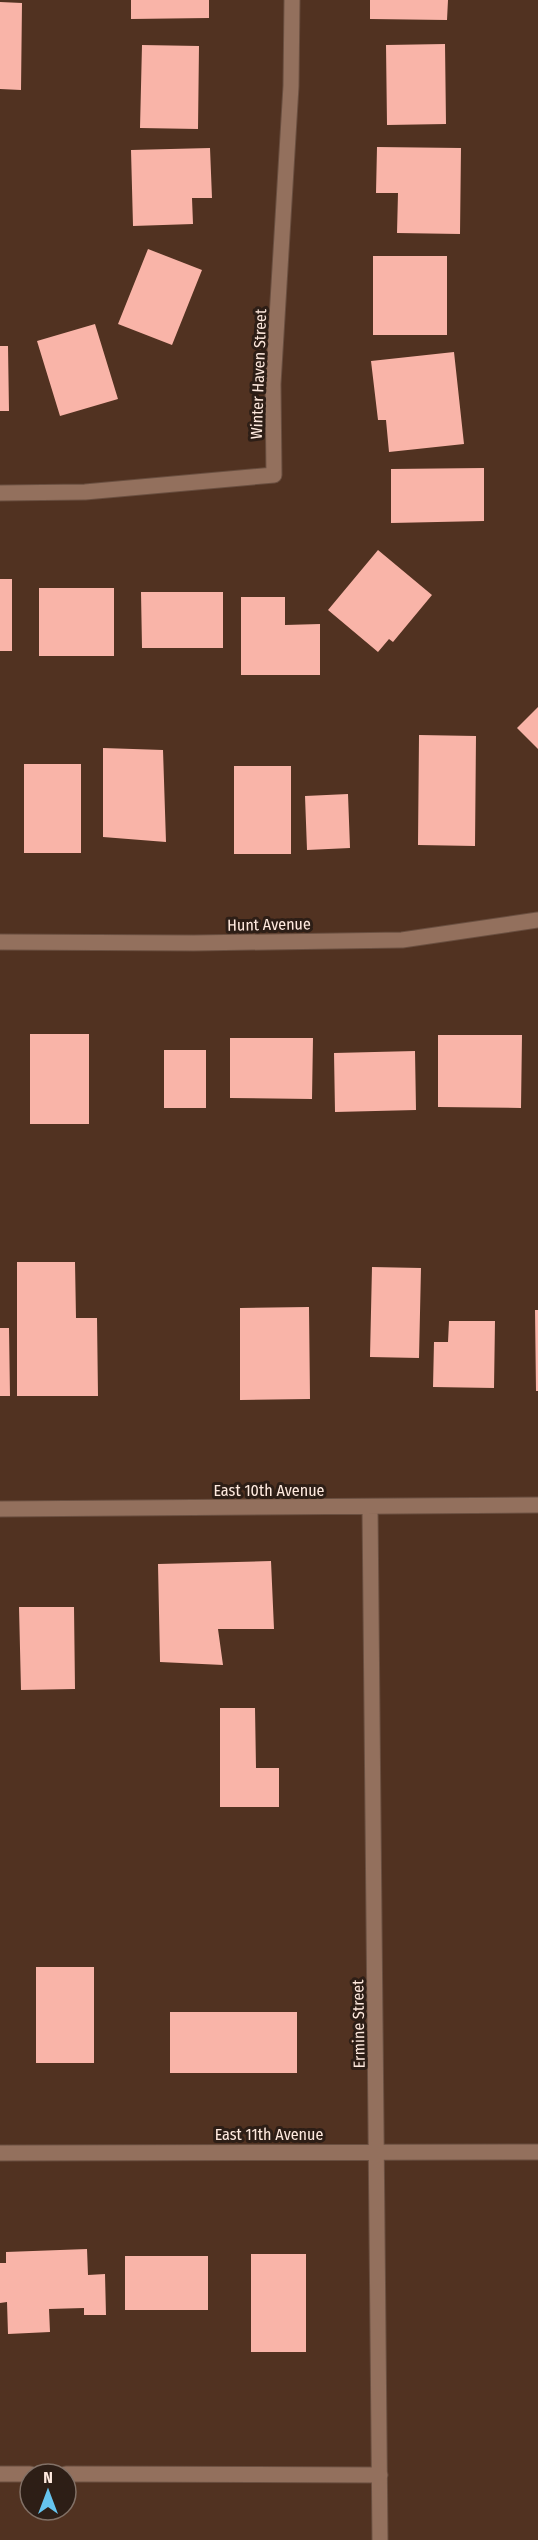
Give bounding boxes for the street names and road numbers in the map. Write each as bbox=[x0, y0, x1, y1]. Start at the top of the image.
street label: Winter Haven Street bbox=[247, 308, 270, 440]
street label: Hunt Avenue bbox=[227, 914, 311, 935]
street label: East 10th Avenue bbox=[214, 1481, 325, 1500]
street label: Ermine Street bbox=[348, 1979, 369, 2069]
street label: East 11th Avenue bbox=[215, 2125, 323, 2144]

